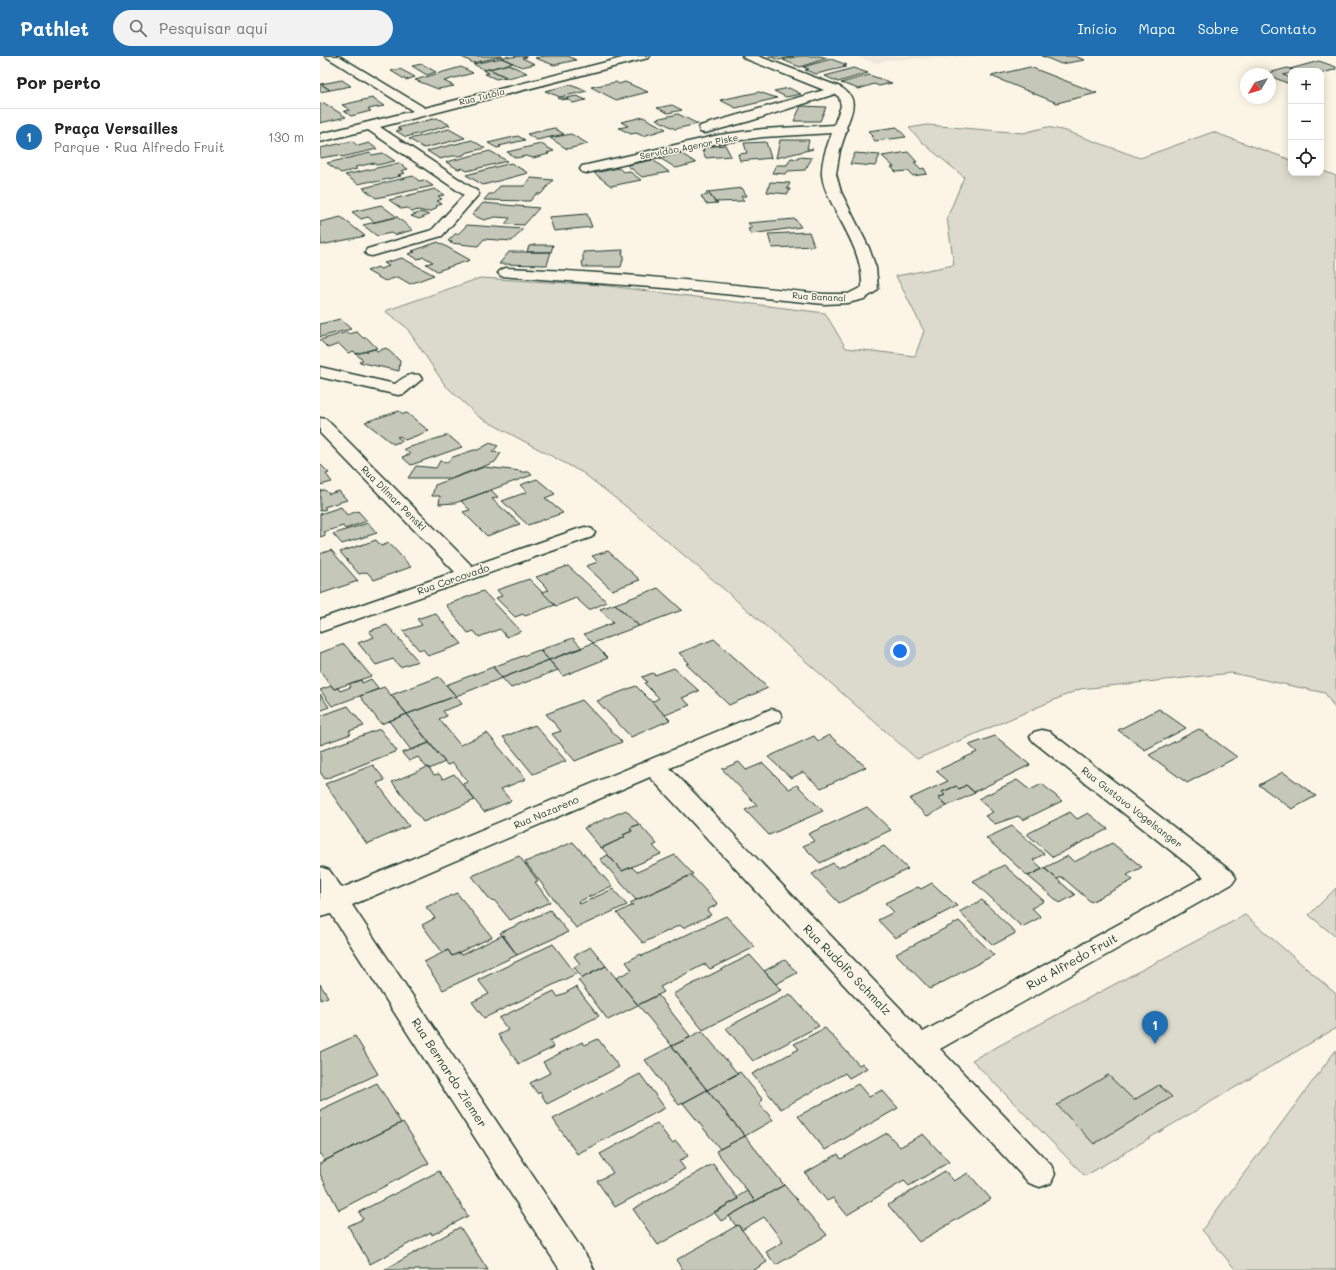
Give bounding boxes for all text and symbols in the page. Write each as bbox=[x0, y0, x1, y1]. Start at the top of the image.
search box bbox=[113, 10, 393, 46]
text: Pathlet bbox=[20, 16, 89, 41]
icon: search bbox=[127, 17, 149, 39]
text: Pesquisar aqui bbox=[159, 18, 268, 38]
text: Início bbox=[1077, 19, 1117, 38]
text: Mapa bbox=[1139, 19, 1176, 38]
text: Sobre bbox=[1198, 19, 1239, 38]
text: Contato bbox=[1261, 19, 1316, 38]
north arrow bbox=[1240, 68, 1276, 104]
map controls bbox=[1288, 68, 1324, 176]
button: + bbox=[1288, 68, 1324, 104]
text: Por perto bbox=[16, 71, 100, 93]
street label: Rua Tutóia bbox=[458, 85, 506, 108]
button: − bbox=[1288, 104, 1324, 140]
text: Praça Versailles bbox=[54, 118, 178, 138]
text: 1 bbox=[26, 128, 32, 145]
text: 130 m bbox=[268, 128, 304, 145]
street label: Servidão Agenor Piske bbox=[639, 132, 739, 161]
text: Parque · Rua Alfredo Fruit bbox=[54, 138, 224, 155]
button: locate bbox=[1288, 140, 1324, 176]
street label: Rua Bananal bbox=[792, 290, 846, 303]
street label: Rua Dilmar Penski bbox=[358, 462, 430, 534]
street label: Rua Corcovado bbox=[415, 560, 491, 598]
your location bbox=[890, 641, 910, 661]
street label: Rua Gustavo Vogelsanger bbox=[1079, 763, 1185, 851]
street label: Rua Nazareno bbox=[511, 792, 581, 832]
street label: Rua Rudolfo Schmalz bbox=[800, 920, 896, 1018]
street label: Rua Alfredo Fruit bbox=[1023, 929, 1120, 993]
pin: 1 bbox=[1142, 1011, 1168, 1044]
street label: Rua Bernardo Ziemer bbox=[408, 1015, 491, 1130]

